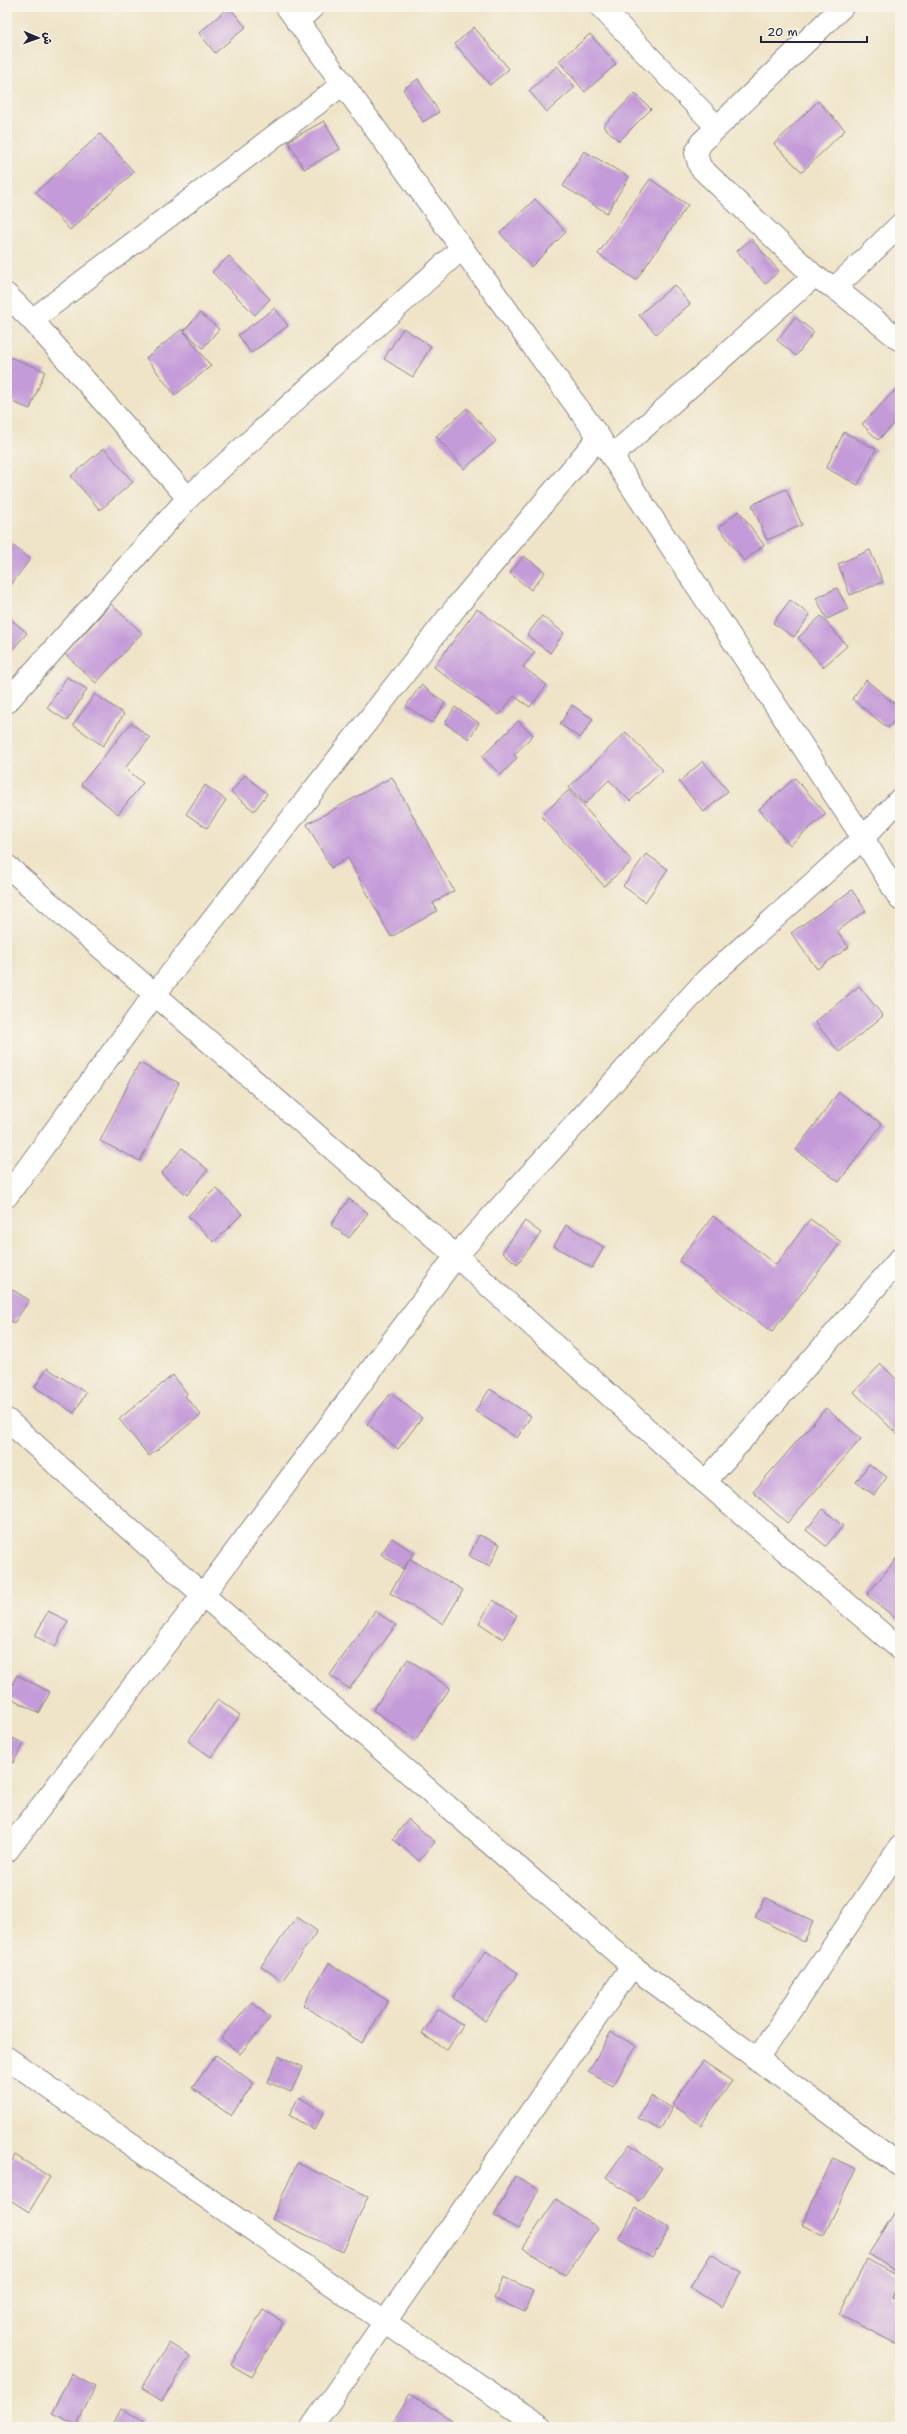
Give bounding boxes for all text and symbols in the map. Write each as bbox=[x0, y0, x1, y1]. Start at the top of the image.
north arrow bbox=[18, 18, 58, 58]
scale bar bbox=[761, 18, 867, 44]
text: 20 m bbox=[767, 24, 798, 40]
text: ش bbox=[40, 32, 55, 45]

